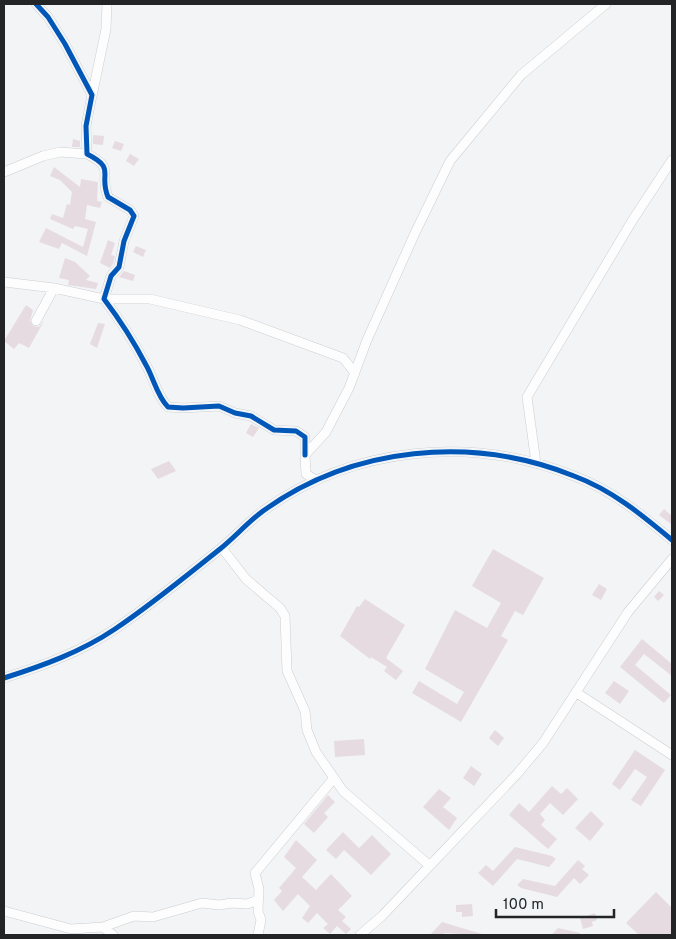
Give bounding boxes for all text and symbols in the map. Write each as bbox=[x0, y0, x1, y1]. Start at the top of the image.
scale bar bbox=[496, 886, 614, 918]
text: 100 m bbox=[503, 896, 544, 915]

